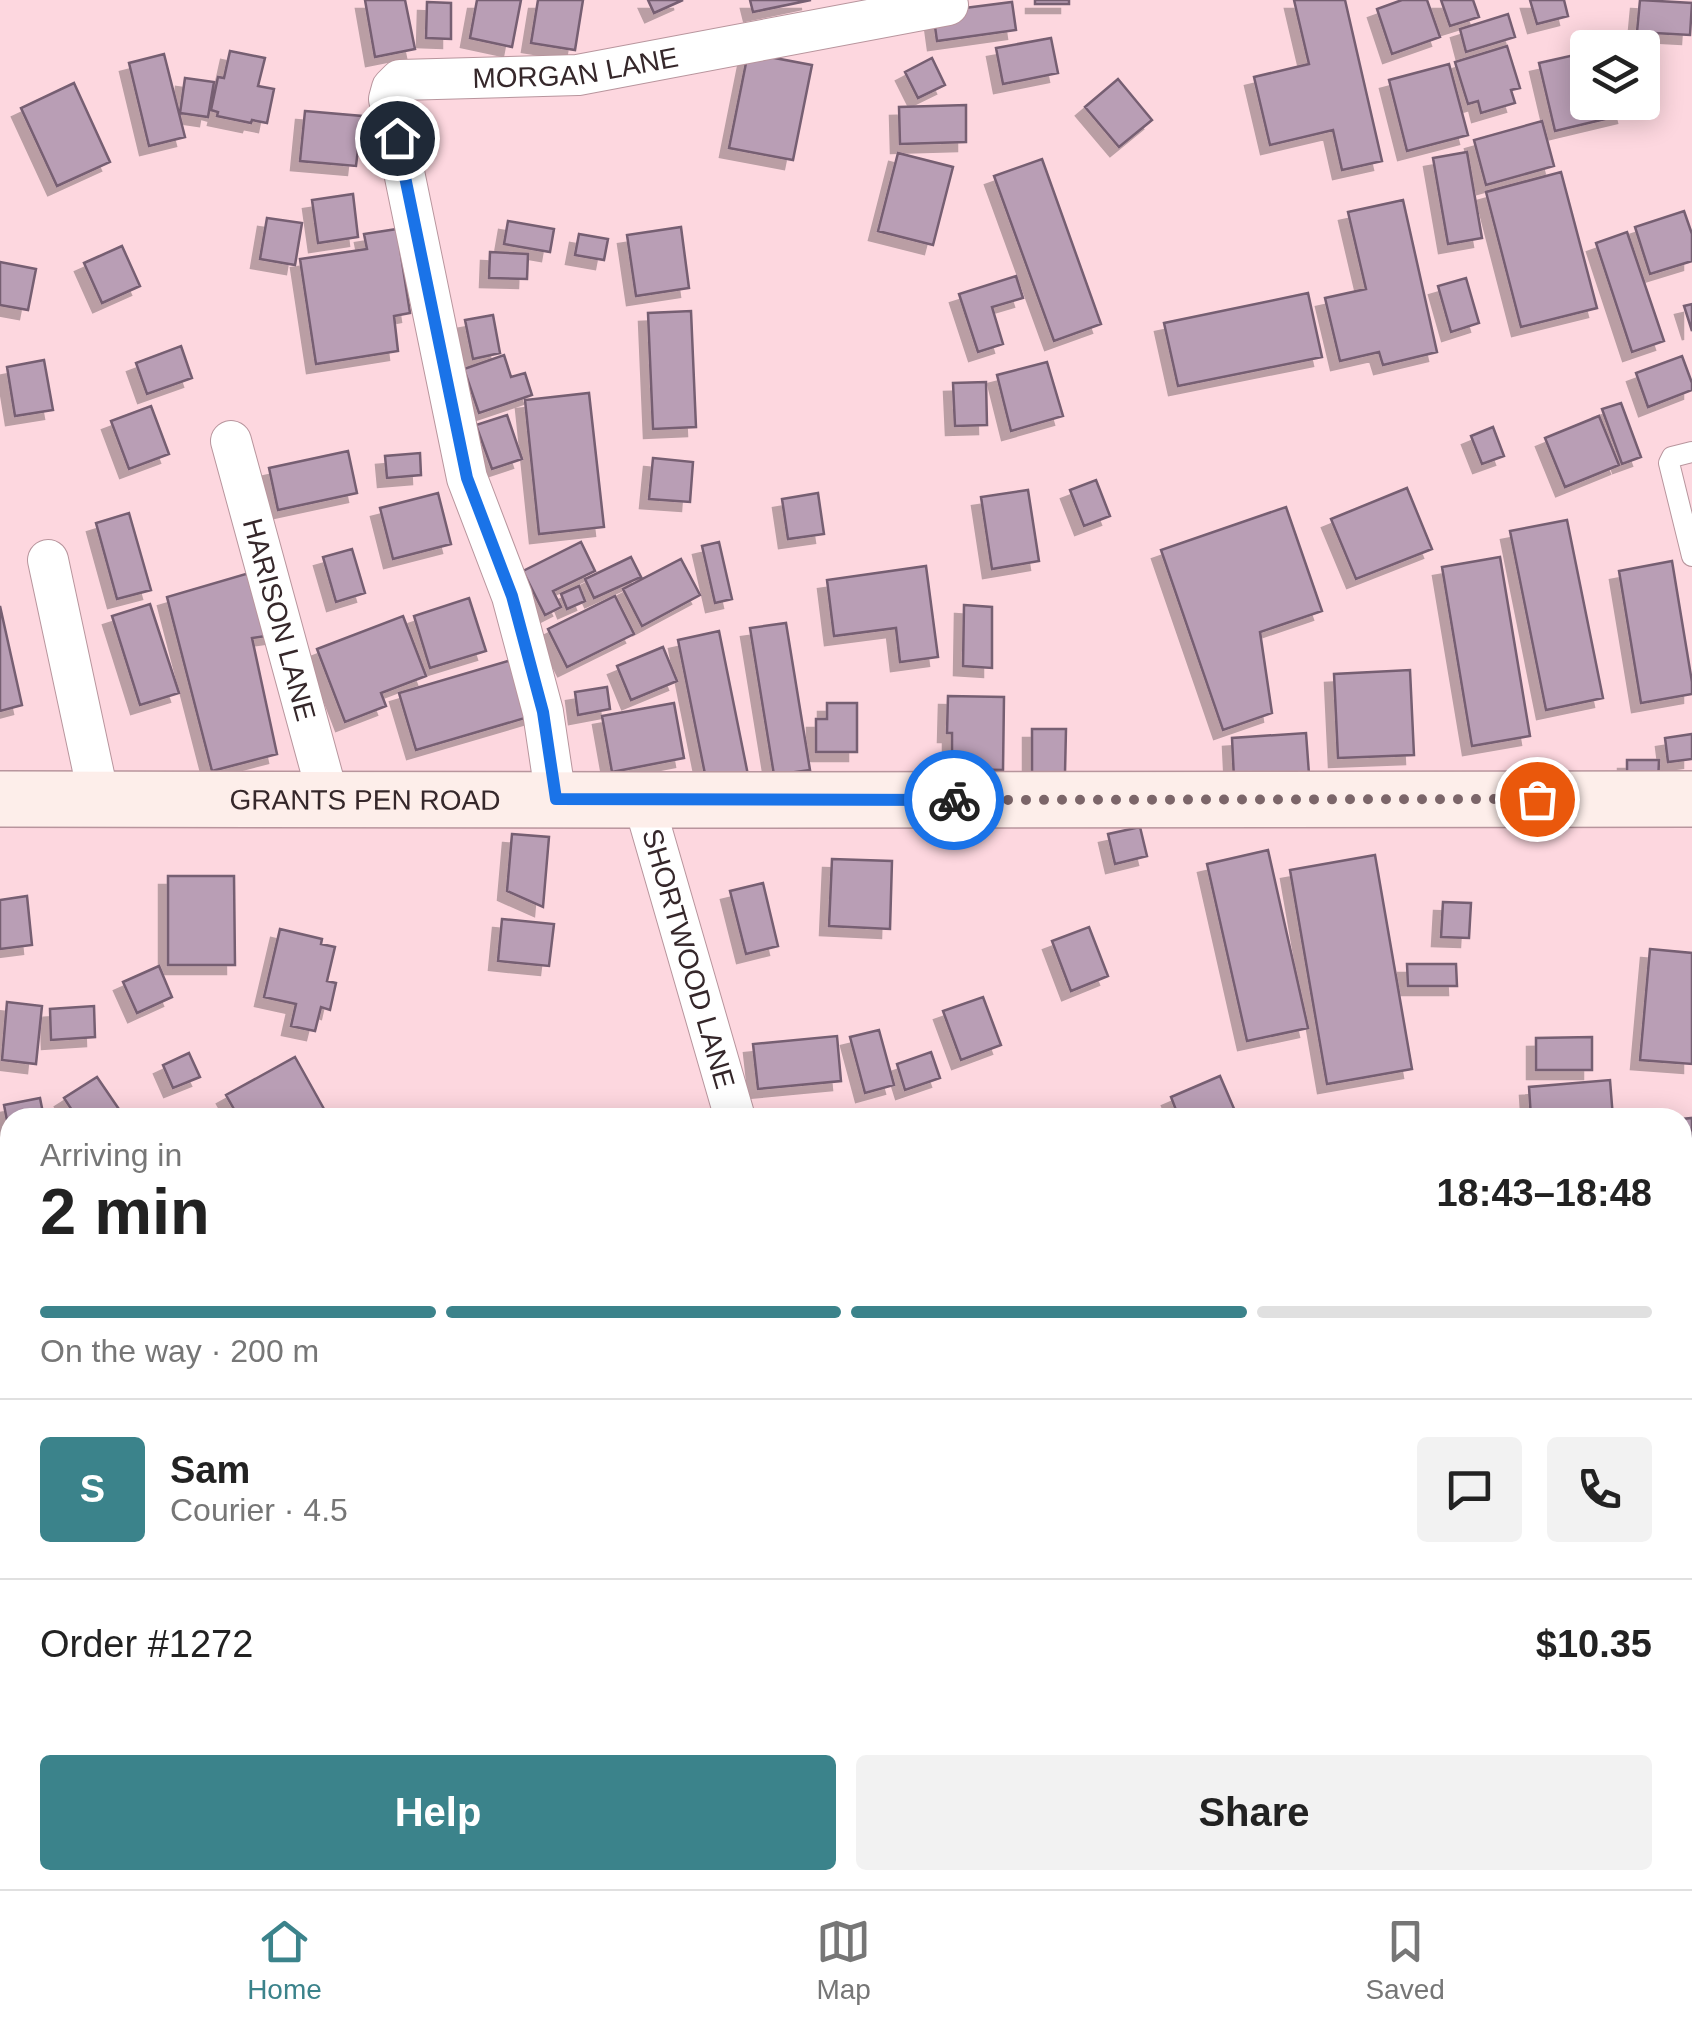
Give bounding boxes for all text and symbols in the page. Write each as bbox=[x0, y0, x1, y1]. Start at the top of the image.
map controls bbox=[1570, 30, 1660, 120]
button: layers bbox=[1570, 30, 1660, 120]
street label: MORGAN LANE bbox=[472, 41, 681, 94]
pin bbox=[355, 96, 440, 181]
icon: home bbox=[370, 111, 425, 166]
street label: HARISON LANE bbox=[237, 515, 322, 724]
courier bbox=[904, 750, 1004, 850]
pin bbox=[1495, 757, 1580, 842]
icon: bag bbox=[1510, 772, 1565, 827]
icon: bike bbox=[927, 773, 982, 828]
street label: GRANTS PEN ROAD bbox=[230, 784, 500, 816]
street label: SHORTWOOD LANE bbox=[636, 825, 741, 1092]
text: Arriving in bbox=[40, 1137, 182, 1173]
text: 18:43–18:48 bbox=[1436, 1172, 1652, 1214]
text: 2 min bbox=[40, 1175, 210, 1248]
text: On the way · 200 m bbox=[40, 1333, 319, 1369]
button: chat bbox=[1417, 1437, 1522, 1542]
button: phone bbox=[1547, 1437, 1652, 1542]
text: Sam bbox=[170, 1449, 250, 1491]
text: S bbox=[80, 1468, 105, 1510]
text: Courier · 4.5 bbox=[170, 1492, 348, 1528]
text: Order #1272 bbox=[40, 1623, 253, 1665]
text: $10.35 bbox=[1536, 1623, 1652, 1665]
button: Help bbox=[40, 1755, 836, 1870]
button: Share bbox=[856, 1755, 1652, 1870]
tab: Home bbox=[247, 1914, 322, 2006]
tab: Map bbox=[816, 1914, 871, 2006]
tab: Saved bbox=[1365, 1914, 1445, 2006]

